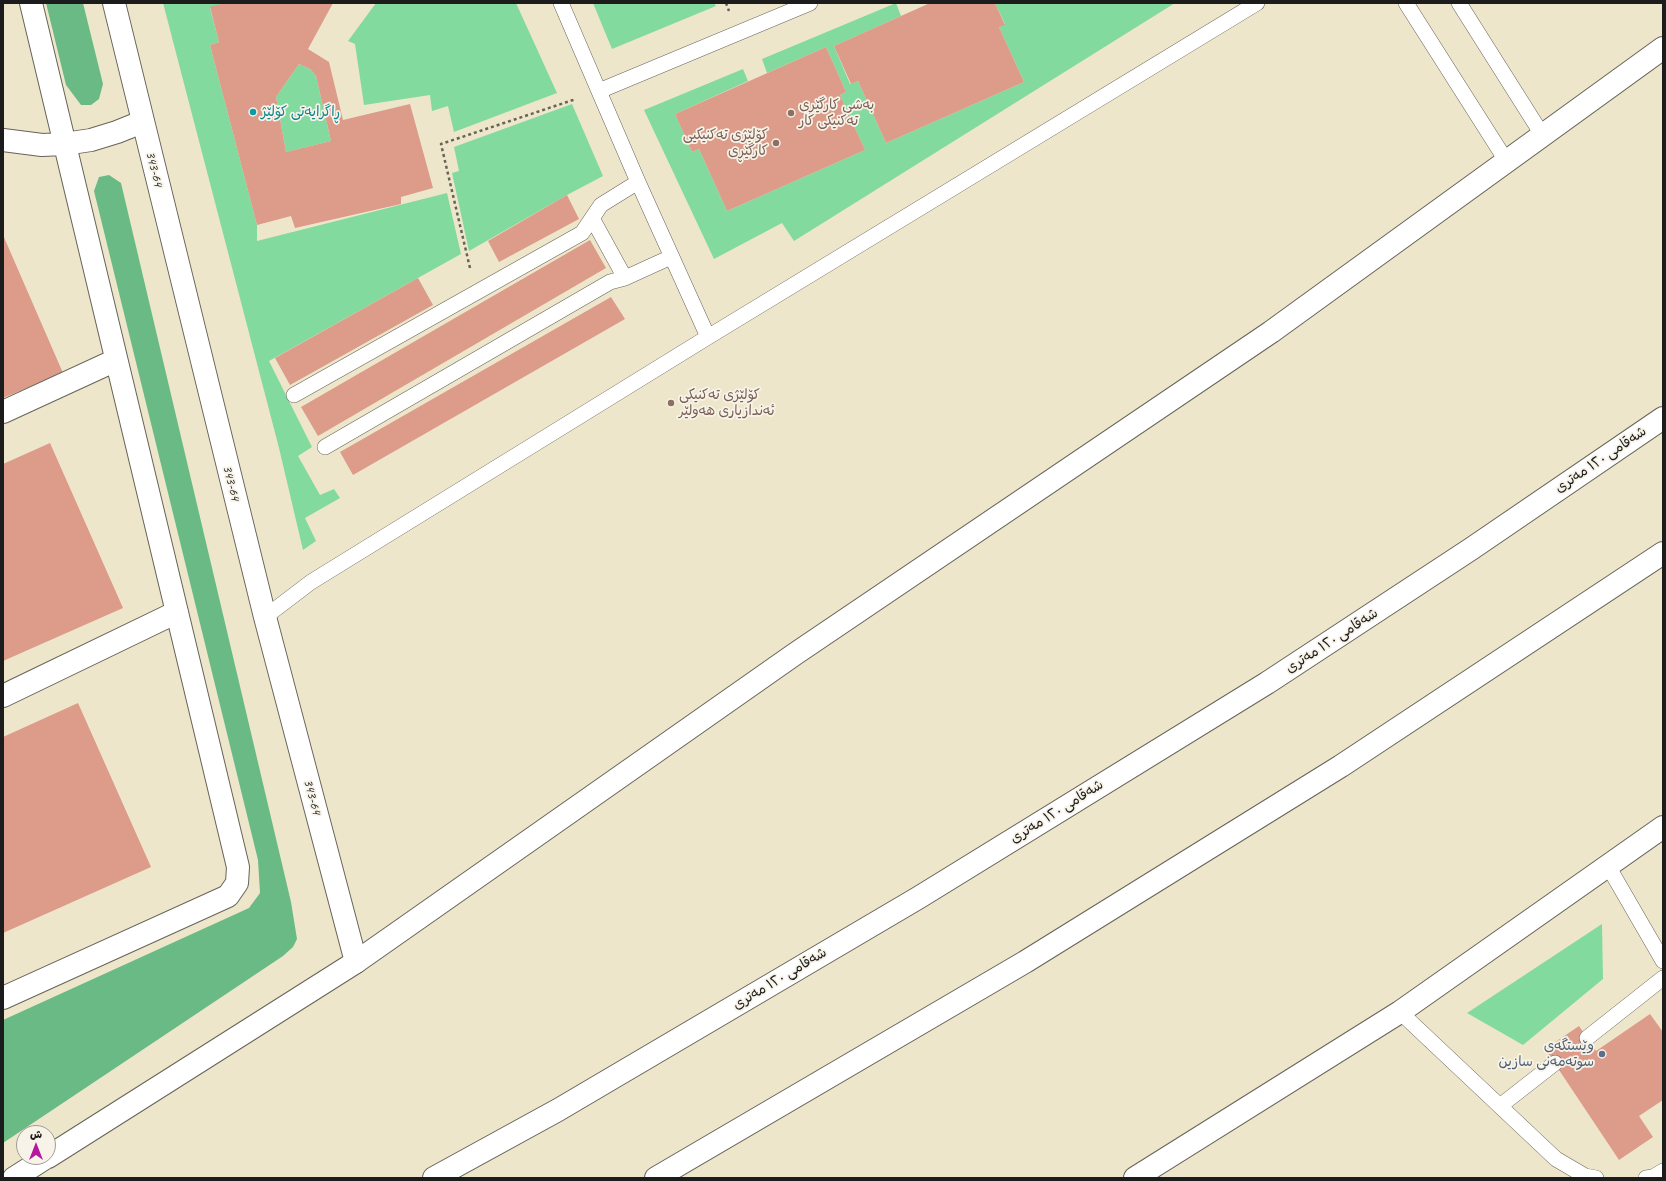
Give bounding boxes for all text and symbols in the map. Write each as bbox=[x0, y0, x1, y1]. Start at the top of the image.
place label: بەشی کارگێڕی تەکنیکی کار bbox=[799, 97, 874, 130]
place label: ڕاگرایەتی کۆلێژ bbox=[261, 104, 340, 120]
marker: ڕاگرایەتی کۆلێژ bbox=[248, 107, 258, 117]
marker: بەشی کارگێڕی تەکنیکی کار bbox=[786, 108, 796, 118]
place label: کۆلێژی تەکنیکیی کارگێڕی bbox=[683, 127, 768, 160]
marker: کۆلێژی تەکنیکیی کارگێڕی bbox=[771, 138, 781, 148]
street label: 343-64 bbox=[141, 149, 167, 189]
place label: کۆلێژی تەکنیکی ئەندازیاری هەولێر bbox=[679, 387, 775, 420]
marker: کۆلێژی تەکنیکی ئەندازیاری هەولێر bbox=[666, 398, 676, 408]
street label: شەقامی ١٢٠ مەتری bbox=[1552, 423, 1650, 497]
street label: 343-64 bbox=[218, 463, 244, 503]
street label: شەقامی ١٢٠ مەتری bbox=[1283, 605, 1381, 677]
street label: 343-64 bbox=[299, 777, 325, 817]
street label: شەقامی ١٢٠ مەتری bbox=[1007, 777, 1107, 847]
street label: شەقامی ١٢٠ مەتری bbox=[730, 944, 830, 1014]
place label: وێستگەی سوتەمەنی سازین bbox=[1498, 1038, 1594, 1070]
marker: وێستگەی سوتەمەنی سازین bbox=[1597, 1049, 1607, 1059]
north arrow bbox=[16, 1125, 56, 1165]
text: ش bbox=[30, 1127, 42, 1141]

